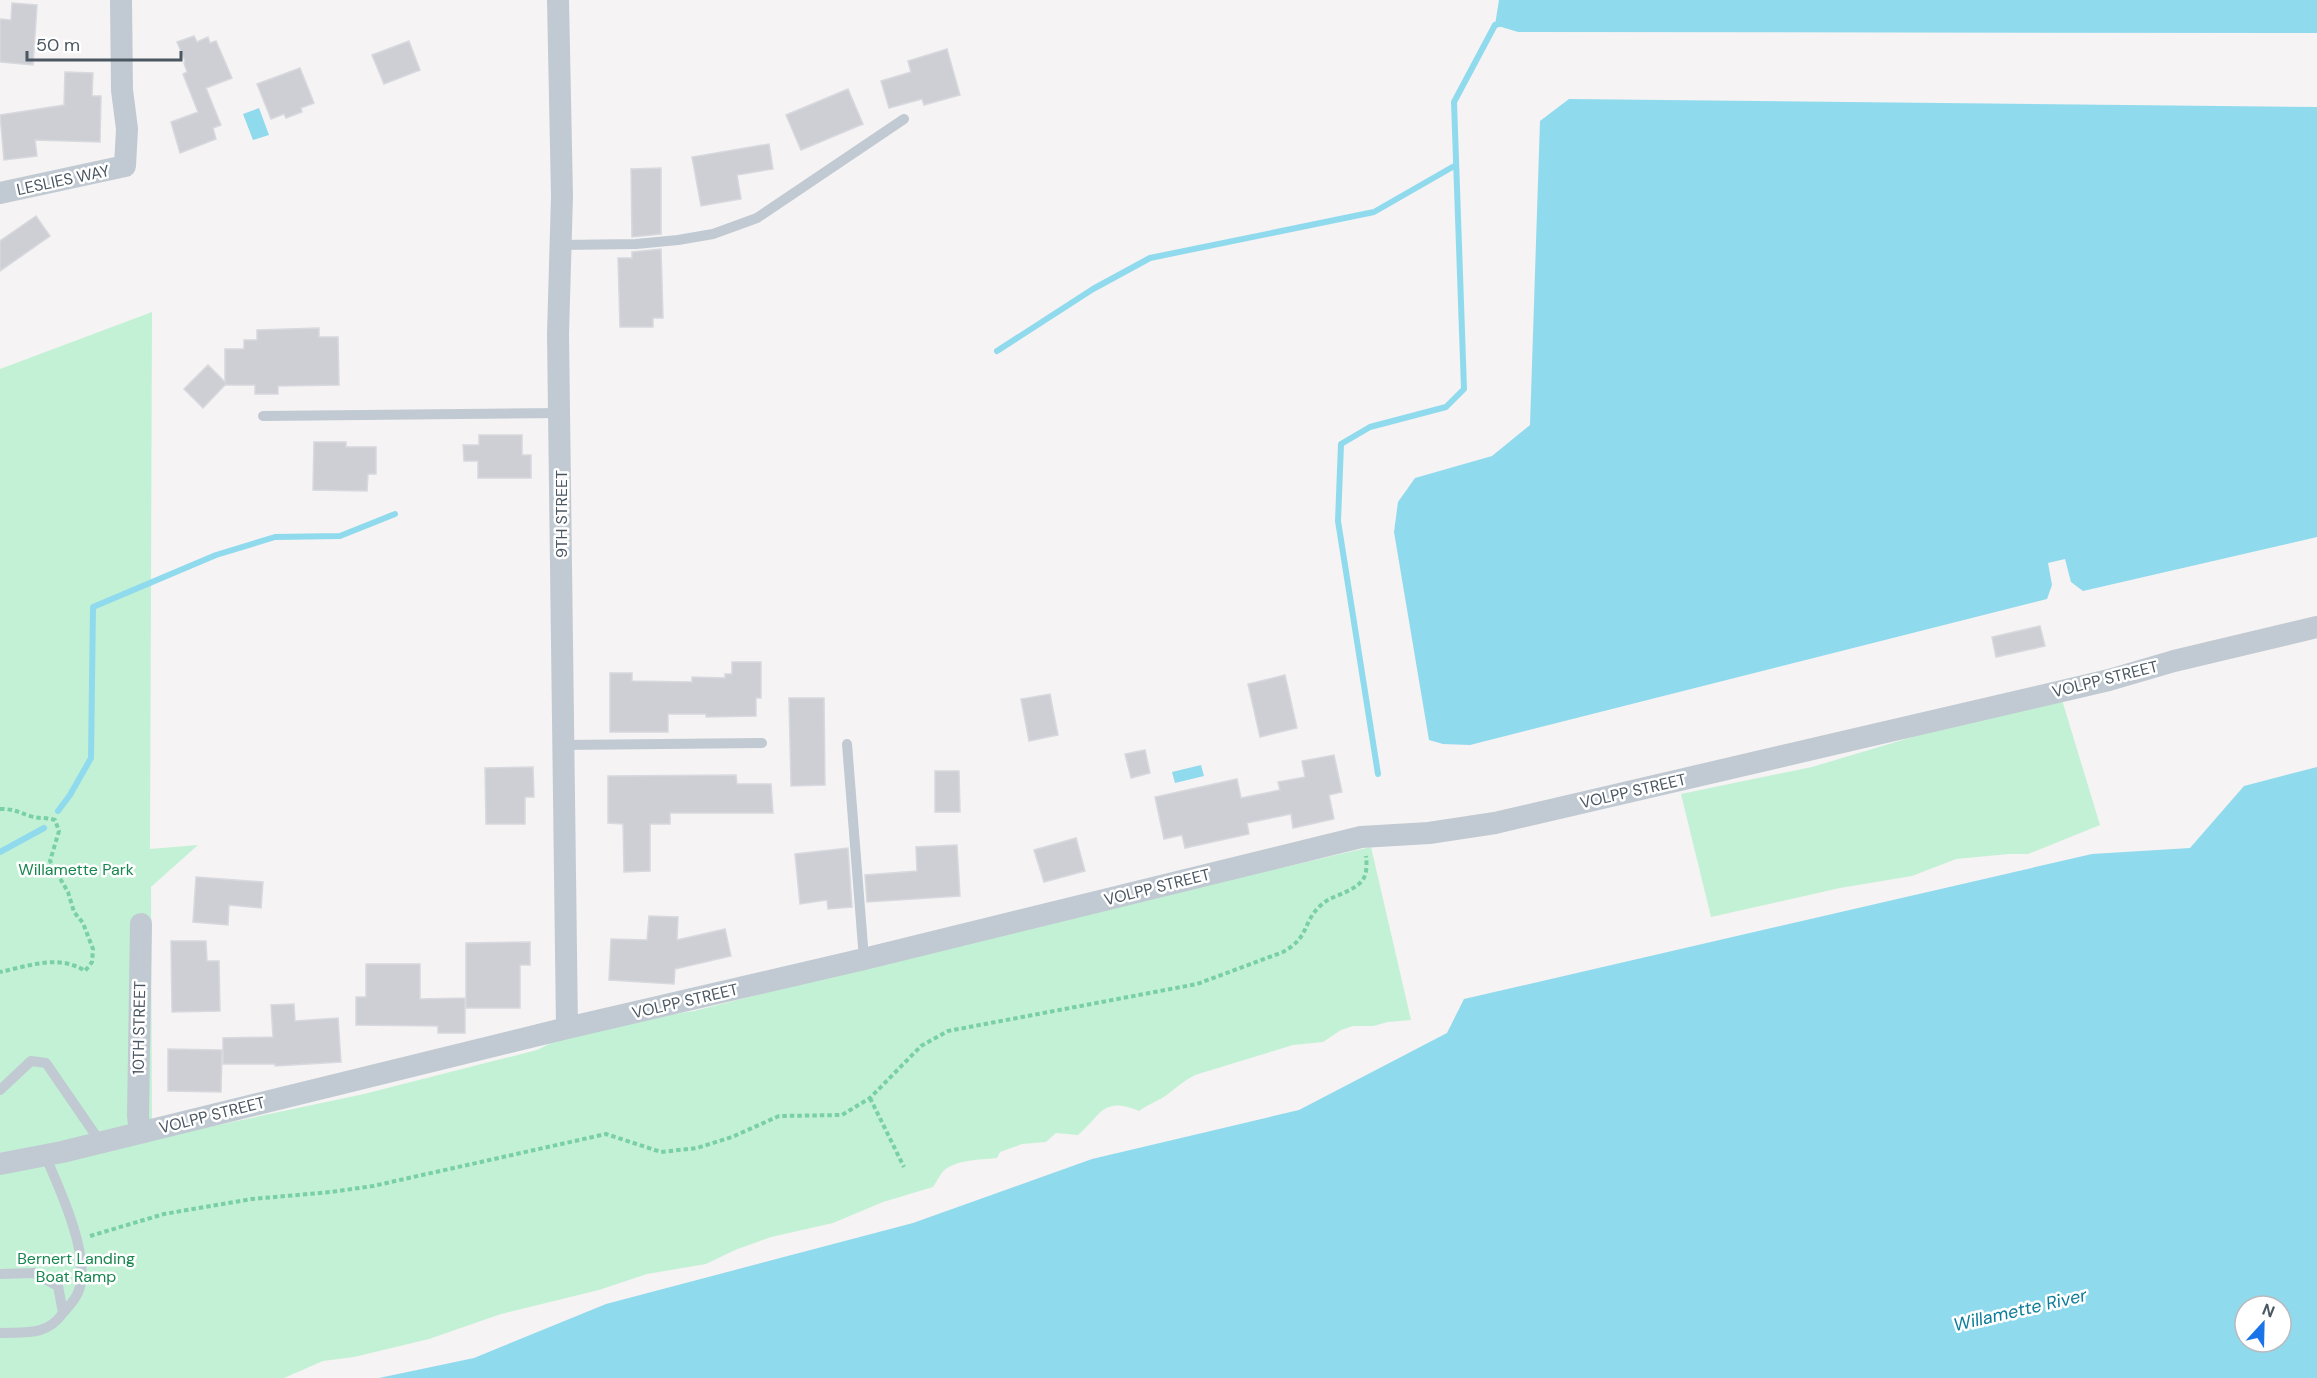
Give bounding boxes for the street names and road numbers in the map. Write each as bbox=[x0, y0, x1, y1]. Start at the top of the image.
street label: LESLIES WAY bbox=[15, 160, 111, 200]
street label: 9TH STREET bbox=[551, 470, 572, 558]
street label: VOLPP STREET bbox=[2050, 656, 2160, 702]
street label: VOLPP STREET bbox=[1578, 769, 1688, 813]
street label: VOLPP STREET bbox=[1102, 864, 1212, 910]
street label: VOLPP STREET bbox=[630, 979, 740, 1023]
street label: 10TH STREET bbox=[128, 981, 150, 1075]
street label: VOLPP STREET bbox=[157, 1092, 267, 1138]

